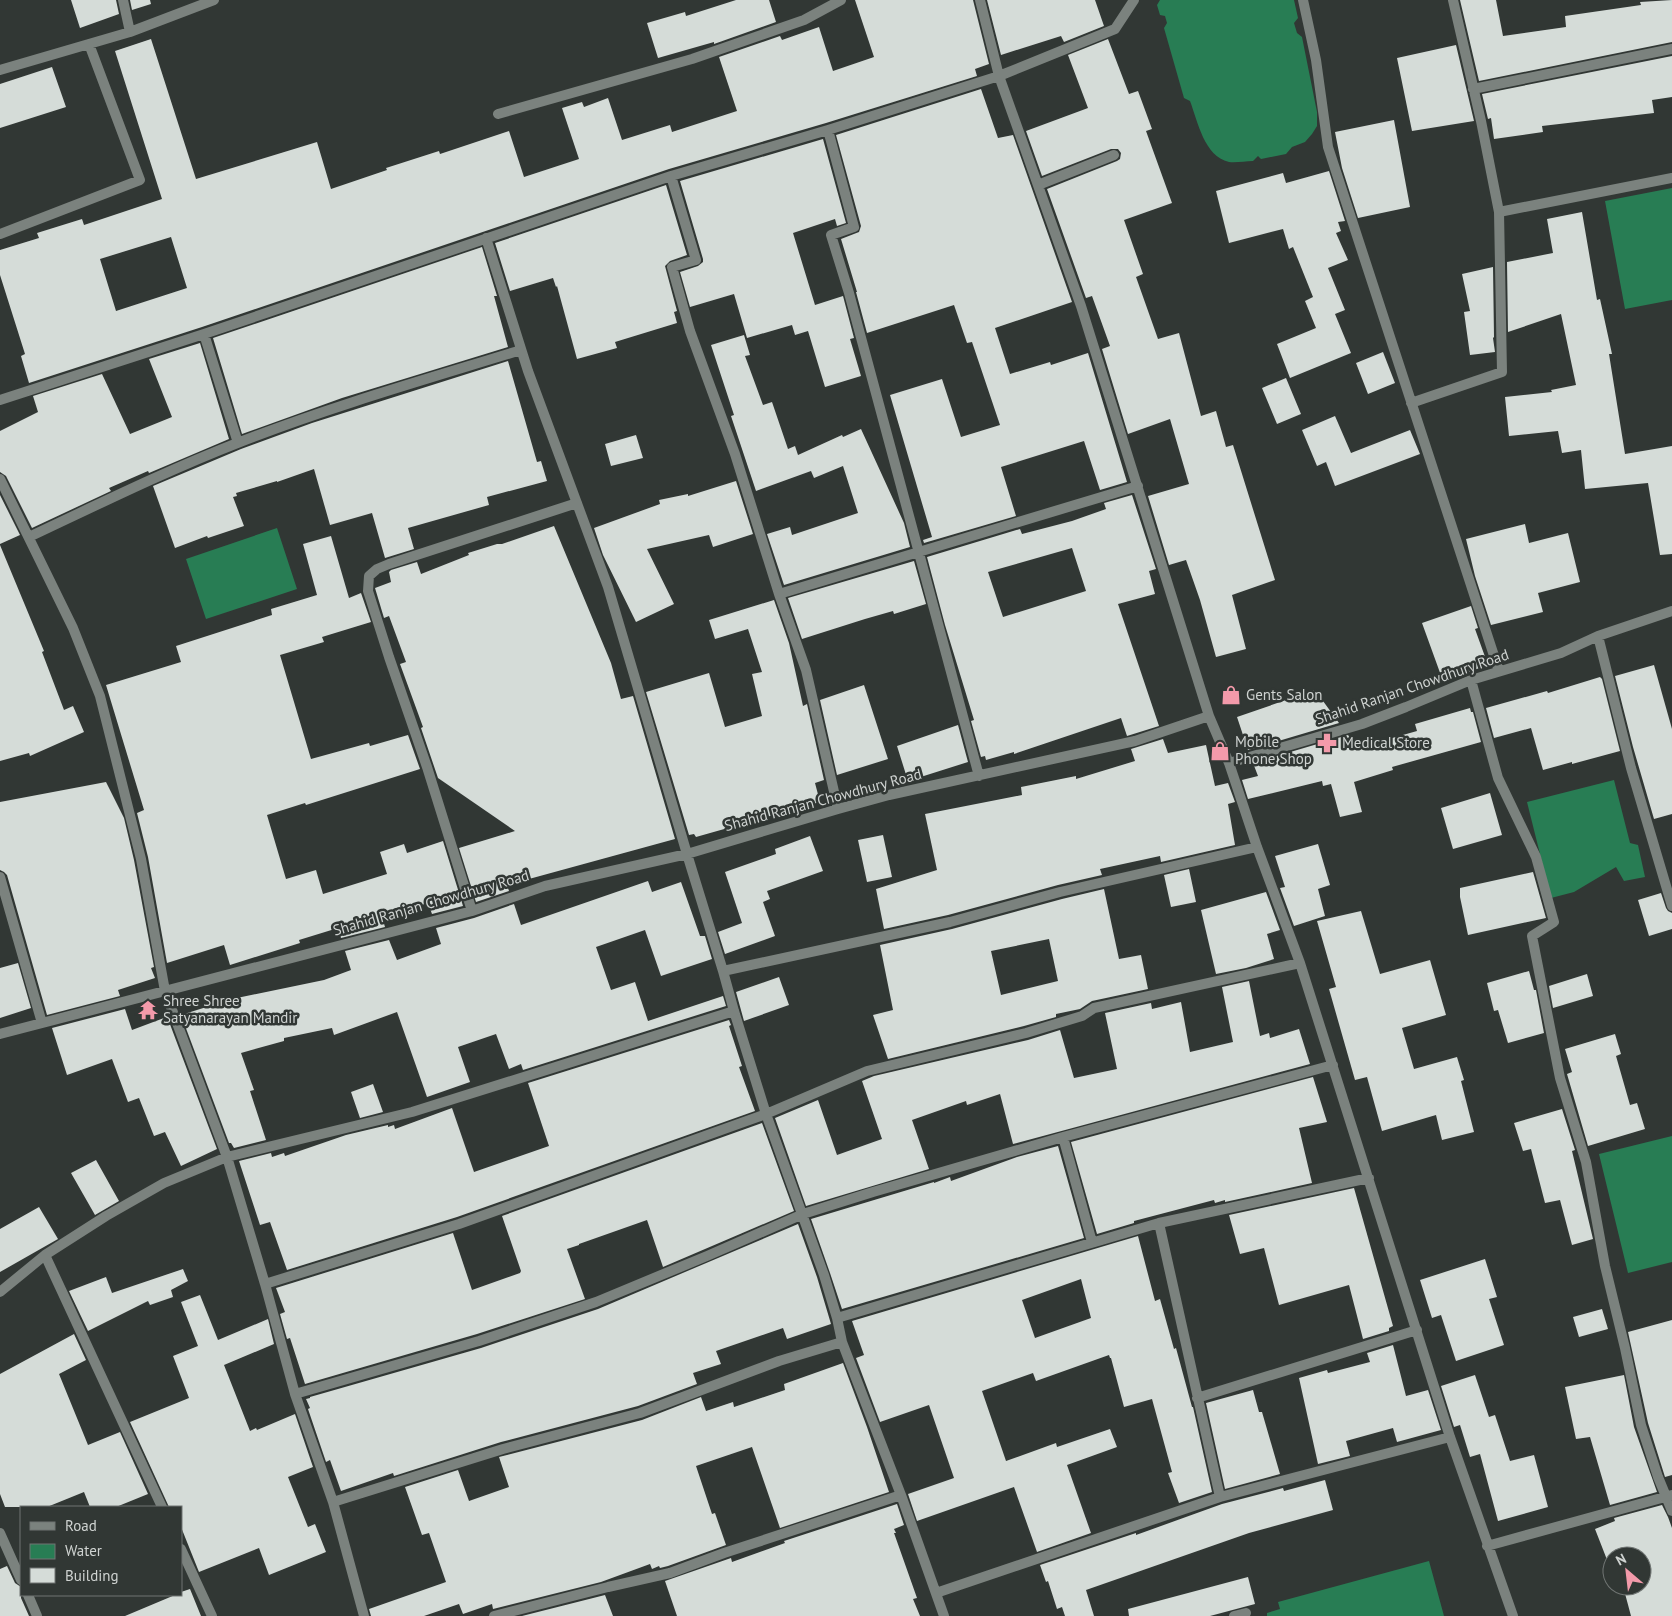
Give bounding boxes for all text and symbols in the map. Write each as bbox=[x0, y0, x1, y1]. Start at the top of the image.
street label: Shahid Ranjan Chowdhury Road bbox=[1313, 644, 1511, 729]
shop icon: Gents Salon bbox=[1220, 684, 1242, 706]
place label: Gents Salon bbox=[1246, 685, 1322, 704]
place label: Mobile Phone Shop bbox=[1235, 732, 1312, 768]
pharmacy icon: Medical Store bbox=[1316, 732, 1338, 754]
place label: Medical Store bbox=[1342, 733, 1430, 752]
shop icon: Mobile Phone Shop bbox=[1209, 740, 1231, 762]
street label: Shahid Ranjan Chowdhury Road bbox=[722, 764, 924, 835]
street label: Shahid Ranjan Chowdhury Road bbox=[331, 865, 531, 940]
place label: Shree Shree Satyanarayan Mandir bbox=[163, 991, 297, 1027]
temple icon: Shree Shree Satyanarayan Mandir bbox=[137, 999, 159, 1021]
legend bbox=[20, 1506, 182, 1596]
text: Road bbox=[65, 1516, 97, 1535]
text: Water bbox=[65, 1541, 102, 1560]
north arrow bbox=[1602, 1546, 1652, 1596]
text: N bbox=[1613, 1549, 1629, 1570]
text: Building bbox=[65, 1566, 119, 1585]

